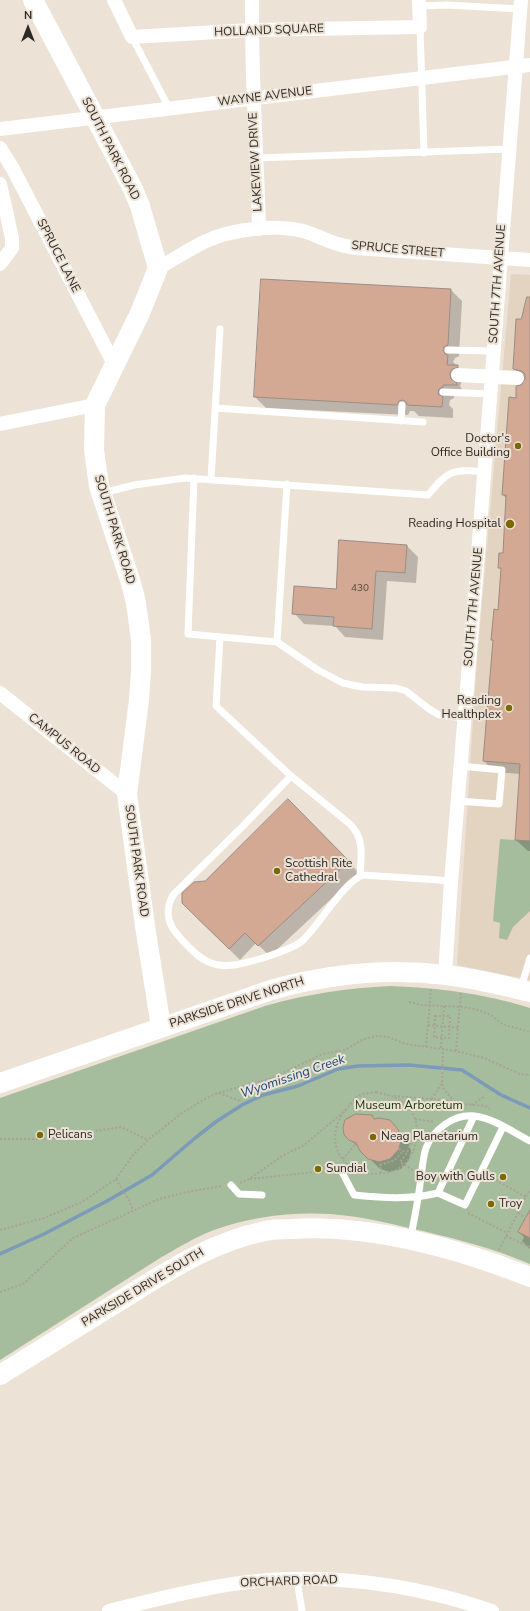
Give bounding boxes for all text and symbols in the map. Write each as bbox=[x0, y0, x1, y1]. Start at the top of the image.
north arrow bbox=[8, 8, 48, 48]
text: N bbox=[24, 8, 32, 23]
street label: HOLLAND SQUARE bbox=[214, 22, 324, 40]
street label: WAYNE AVENUE bbox=[217, 84, 313, 110]
street label: SOUTH PARK ROAD bbox=[78, 95, 142, 203]
street label: LAKEVIEW DRIVE bbox=[246, 112, 266, 212]
street label: SPRUCE LANE bbox=[33, 217, 83, 295]
street label: SOUTH 7TH AVENUE bbox=[487, 224, 509, 344]
street label: SPRUCE STREET bbox=[351, 239, 445, 261]
place label: Doctor's Office Building bbox=[431, 432, 510, 460]
marker: Doctor's Office Building bbox=[513, 441, 523, 451]
street label: SOUTH PARK ROAD bbox=[91, 474, 137, 586]
place label: Reading Hospital bbox=[408, 517, 501, 531]
marker: Reading Hospital bbox=[504, 518, 516, 530]
street label: SOUTH 7TH AVENUE bbox=[462, 547, 486, 667]
house number: 430 bbox=[351, 583, 369, 595]
place label: Reading Healthplex bbox=[442, 694, 501, 722]
marker: Reading Healthplex bbox=[504, 703, 514, 713]
street label: CAMPUS ROAD bbox=[25, 711, 103, 777]
street label: SOUTH PARK ROAD bbox=[121, 804, 151, 918]
place label: Scottish Rite Cathedral bbox=[285, 857, 352, 885]
marker: Scottish Rite Cathedral bbox=[272, 866, 282, 876]
street label: PARKSIDE DRIVE NORTH bbox=[168, 974, 306, 1032]
water label: Wyomissing Creek bbox=[239, 1052, 347, 1102]
park label: Museum Arboretum bbox=[355, 1099, 463, 1113]
place label: Pelicans bbox=[48, 1128, 93, 1142]
marker: Pelicans bbox=[35, 1130, 45, 1140]
place label: Neag Planetarium bbox=[381, 1130, 478, 1144]
marker: Neag Planetarium bbox=[368, 1132, 378, 1142]
place label: Sundial bbox=[326, 1162, 367, 1176]
marker: Sundial bbox=[313, 1164, 323, 1174]
place label: Boy with Gulls bbox=[416, 1170, 495, 1184]
marker: Boy with Gulls bbox=[498, 1172, 508, 1182]
place label: Troy bbox=[499, 1197, 522, 1211]
marker: Troy bbox=[486, 1199, 496, 1209]
street label: PARKSIDE DRIVE SOUTH bbox=[79, 1246, 207, 1330]
street label: ORCHARD ROAD bbox=[240, 1573, 338, 1591]

